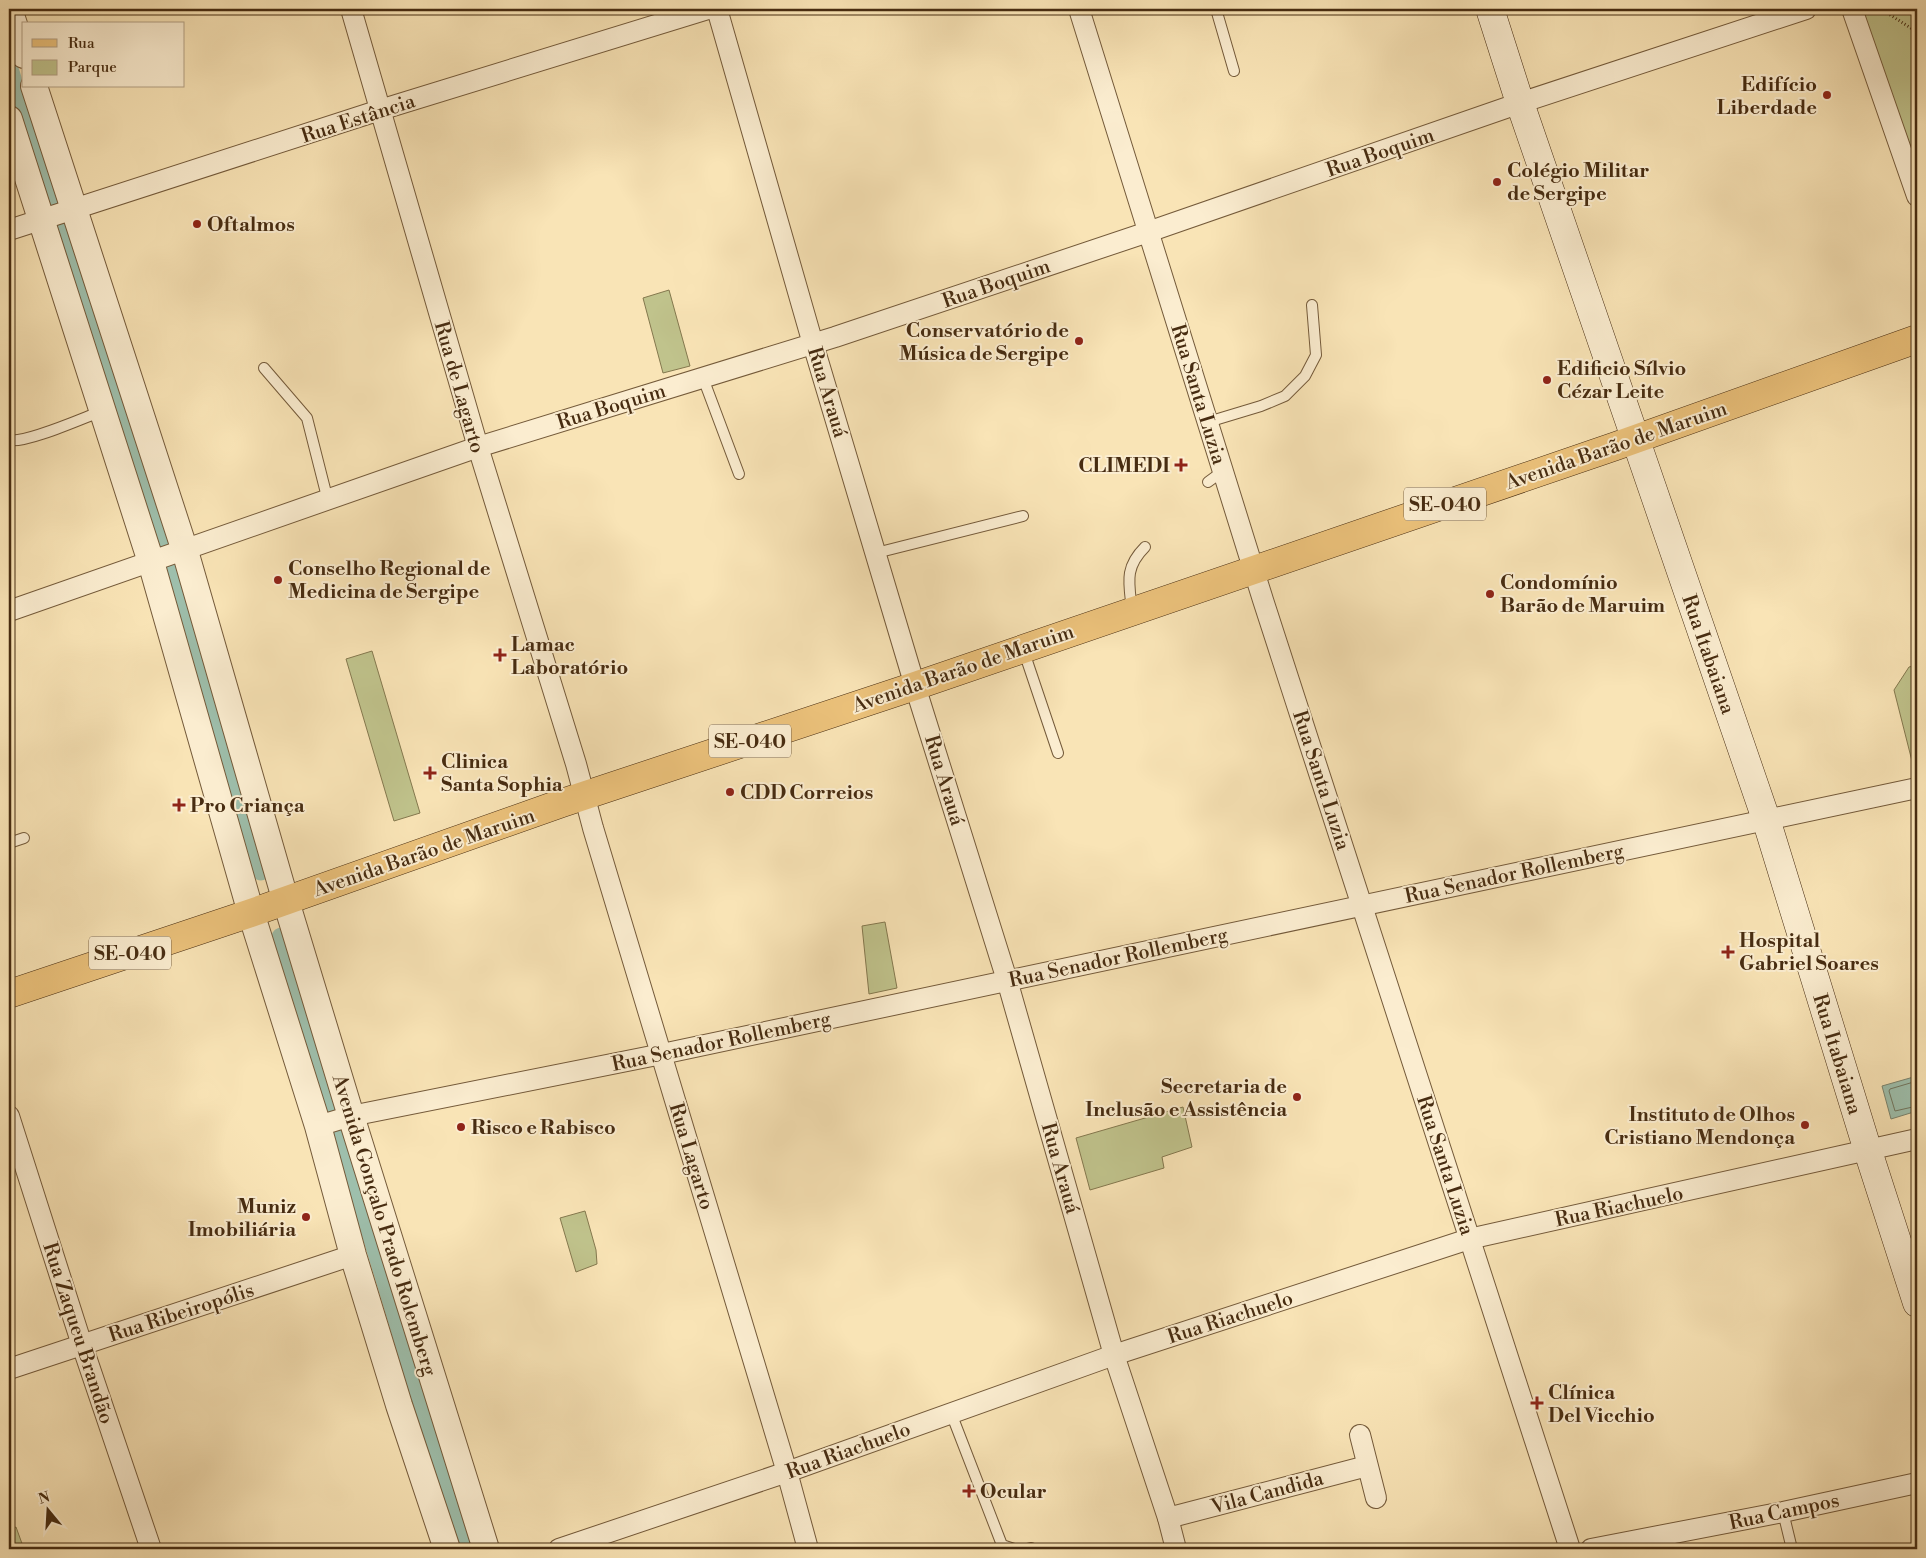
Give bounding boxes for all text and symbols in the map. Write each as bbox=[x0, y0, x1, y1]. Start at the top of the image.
legend bbox=[22, 22, 185, 88]
text: Rua bbox=[68, 34, 95, 53]
text: Parque bbox=[68, 58, 117, 77]
place label: Edifício Liberdade bbox=[1717, 73, 1817, 121]
street label: Rua Estância bbox=[298, 89, 419, 150]
marker: Edifício Liberdade bbox=[1821, 89, 1833, 101]
street label: Rua Boquim bbox=[1323, 123, 1438, 184]
place label: Colégio Militar de Sergipe bbox=[1507, 159, 1649, 207]
marker: Colégio Militar de Sergipe bbox=[1491, 176, 1503, 188]
place label: Oftalmos bbox=[207, 213, 295, 238]
marker: Oftalmos bbox=[191, 218, 203, 230]
street label: Rua Boquim bbox=[939, 254, 1054, 315]
street label: Rua de Lagarto bbox=[428, 319, 489, 456]
place label: Conservatório de Música de Sergipe bbox=[899, 319, 1069, 367]
street label: Rua Santa Luzia bbox=[1164, 321, 1231, 469]
marker: Conservatório de Música de Sergipe bbox=[1073, 335, 1085, 347]
street label: Rua Arauá bbox=[801, 344, 852, 442]
place label: Edificio Sílvio Cézar Leite bbox=[1557, 357, 1686, 405]
marker: Edificio Sílvio Cézar Leite bbox=[1541, 374, 1553, 386]
street label: Rua Boquim bbox=[554, 379, 669, 436]
street label: Avenida Barão de Maruim bbox=[1501, 397, 1731, 496]
place label: CLIMEDI bbox=[1078, 454, 1170, 479]
marker: CLIMEDI bbox=[1174, 458, 1188, 472]
road number: SE-040 bbox=[1404, 488, 1486, 520]
place label: Conselho Regional de Medicina de Sergipe bbox=[288, 557, 491, 605]
place label: Condomínio Barão de Maruim bbox=[1500, 571, 1665, 619]
marker: Conselho Regional de Medicina de Sergipe bbox=[272, 574, 284, 586]
marker: Condomínio Barão de Maruim bbox=[1484, 588, 1496, 600]
street label: Rua Itabaiana bbox=[1675, 591, 1740, 718]
street label: Avenida Barão de Maruim bbox=[848, 620, 1078, 719]
place label: Lamac Laboratório bbox=[511, 633, 628, 681]
marker: Lamac Laboratório bbox=[493, 648, 507, 662]
street label: Rua Santa Luzia bbox=[1286, 707, 1355, 854]
road number: SE-040 bbox=[709, 724, 791, 758]
street label: Rua Arauá bbox=[918, 732, 969, 830]
place label: Clinica Santa Sophia bbox=[441, 750, 563, 798]
marker: Clinica Santa Sophia bbox=[423, 766, 437, 780]
place label: CDD Correios bbox=[740, 781, 873, 806]
marker: CDD Correios bbox=[724, 786, 736, 798]
place label: Pro Criança bbox=[190, 794, 305, 819]
marker: Pro Criança bbox=[172, 798, 186, 812]
street label: Avenida Barão de Maruim bbox=[309, 804, 539, 903]
street label: Rua Senador Rollemberg bbox=[1403, 839, 1627, 910]
street label: Rua Senador Rollemberg bbox=[1007, 923, 1231, 994]
place label: Hospital Gabriel Soares bbox=[1739, 929, 1879, 977]
road number: SE-040 bbox=[89, 936, 171, 970]
marker: Hospital Gabriel Soares bbox=[1721, 945, 1735, 959]
street label: Rua Itabaiana bbox=[1806, 991, 1867, 1119]
street label: Rua Senador Rollemberg bbox=[610, 1007, 834, 1078]
street label: Avenida Gonçalo Prado Rolemberg bbox=[325, 1071, 442, 1380]
place label: Secretaria de Inclusão e Assistência bbox=[1085, 1075, 1287, 1123]
marker: Secretaria de Inclusão e Assistência bbox=[1291, 1091, 1303, 1103]
street label: Rua Santa Luzia bbox=[1410, 1092, 1479, 1239]
street label: Rua Lagarto bbox=[662, 1100, 719, 1213]
place label: Instituto de Olhos Cristiano Mendonça bbox=[1604, 1103, 1795, 1151]
place label: Risco e Rabisco bbox=[471, 1116, 616, 1141]
marker: Instituto de Olhos Cristiano Mendonça bbox=[1799, 1119, 1811, 1131]
street label: Rua Arauá bbox=[1035, 1120, 1085, 1218]
marker: Risco e Rabisco bbox=[455, 1121, 467, 1133]
street label: Rua Riachuelo bbox=[1553, 1182, 1686, 1233]
place label: Muniz Imobiliária bbox=[188, 1195, 296, 1243]
marker: Muniz Imobiliária bbox=[300, 1211, 312, 1223]
street label: Rua Zaqueu Brandão bbox=[36, 1240, 119, 1427]
street label: Rua Ribeiropólis bbox=[105, 1278, 257, 1349]
street label: Rua Riachuelo bbox=[1165, 1286, 1296, 1350]
place label: Clínica Del Vicchio bbox=[1548, 1381, 1655, 1429]
marker: Clínica Del Vicchio bbox=[1530, 1396, 1544, 1410]
street label: Rua Riachuelo bbox=[783, 1417, 914, 1485]
street label: Vila Candida bbox=[1208, 1466, 1327, 1521]
place label: Ocular bbox=[980, 1480, 1047, 1505]
marker: Ocular bbox=[962, 1484, 976, 1498]
north arrow bbox=[22, 1486, 72, 1536]
text: N bbox=[36, 1488, 52, 1509]
street label: Rua Campos bbox=[1727, 1489, 1842, 1536]

